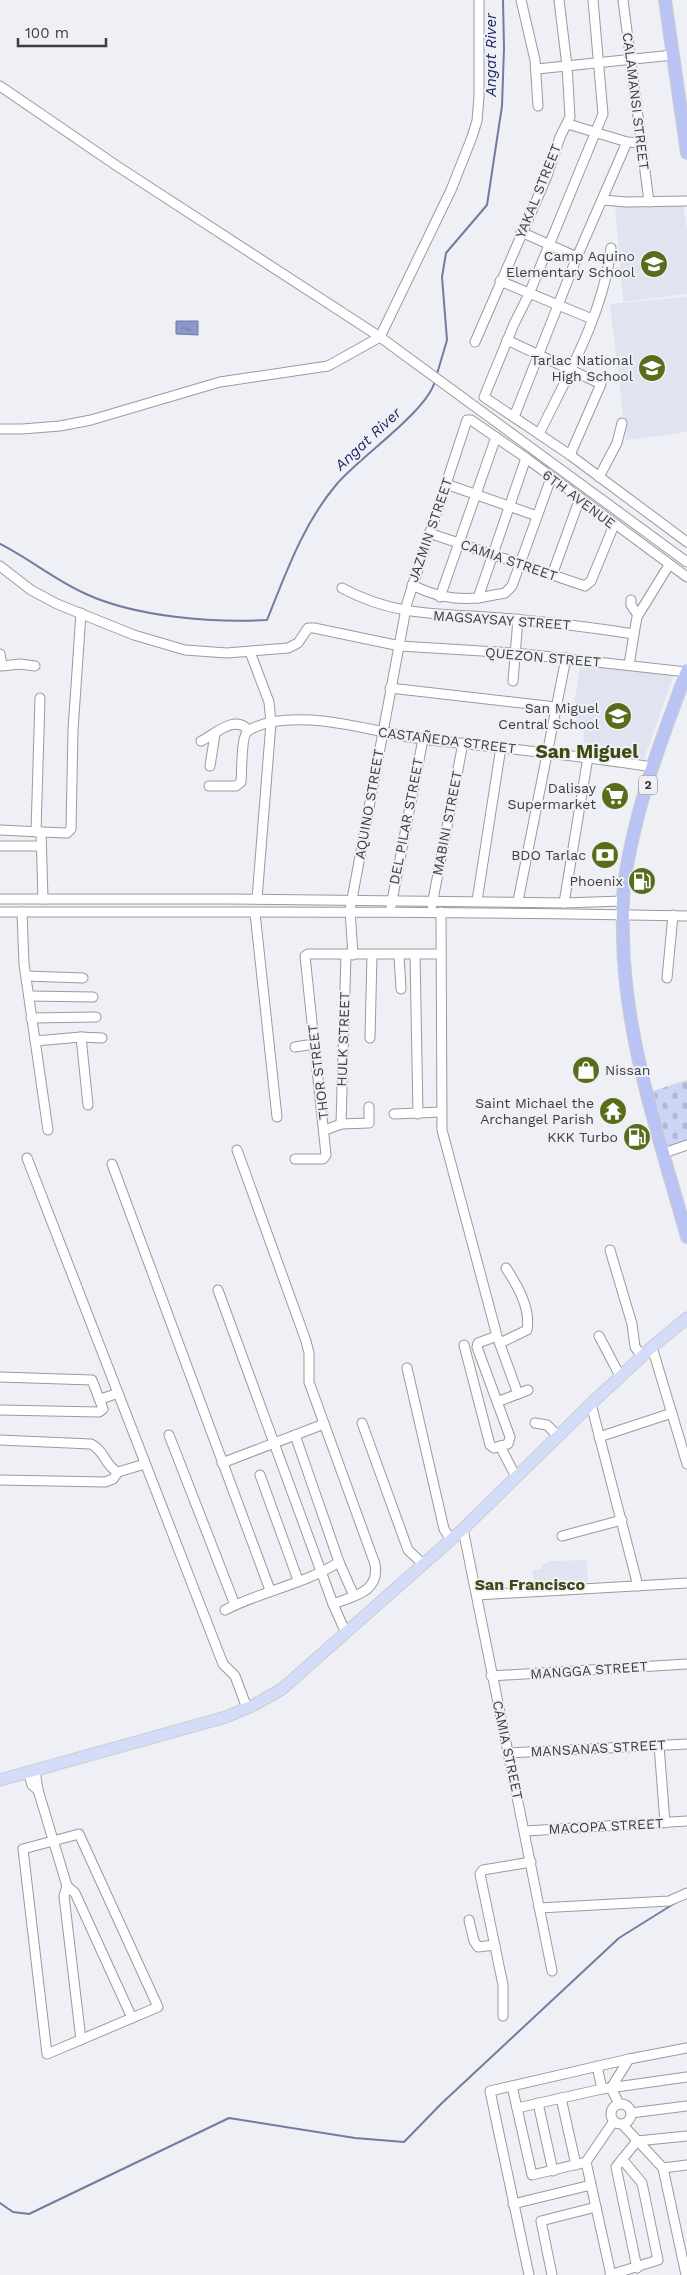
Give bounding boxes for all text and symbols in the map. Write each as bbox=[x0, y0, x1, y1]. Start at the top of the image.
water label: Angat River bbox=[482, 12, 500, 98]
scale bar bbox=[18, 15, 105, 47]
text: 100 m bbox=[25, 24, 69, 42]
street label: CALAMANSI STREET bbox=[620, 31, 652, 171]
street label: YAKAL STREET bbox=[512, 141, 564, 240]
place label: Camp Aquino Elementary School bbox=[506, 248, 636, 280]
school or university icon: Camp Aquino Elementary School bbox=[639, 249, 669, 279]
place label: Tarlac National High School bbox=[531, 352, 634, 384]
school or university icon: Tarlac National High School bbox=[637, 353, 667, 383]
water label: Angat River bbox=[331, 403, 406, 475]
street label: 6TH AVENUE bbox=[539, 466, 619, 532]
street label: JAZMIN STREET bbox=[405, 475, 456, 584]
street label: CAMIA STREET bbox=[459, 536, 560, 584]
street label: MAGSAYSAY STREET bbox=[433, 607, 572, 633]
street label: QUEZON STREET bbox=[484, 644, 602, 670]
place label: San Miguel Central School bbox=[498, 700, 600, 732]
school or university icon: San Miguel Central School bbox=[603, 701, 633, 731]
street label: CASTAÑEDA STREET bbox=[377, 724, 517, 756]
district label: San Miguel bbox=[536, 740, 639, 763]
street label: AQUINO STREET bbox=[351, 747, 387, 860]
street label: DEL PILAR STREET bbox=[386, 756, 426, 886]
street label: MABINI STREET bbox=[429, 769, 465, 877]
road number: 2 bbox=[639, 776, 657, 794]
place label: Dalisay Supermarket bbox=[507, 780, 597, 812]
supermarket icon: Dalisay Supermarket bbox=[600, 781, 630, 811]
bank icon: BDO Tarlac bbox=[590, 840, 620, 870]
place label: BDO Tarlac bbox=[511, 847, 586, 863]
fuel station icon: Phoenix bbox=[627, 866, 657, 896]
place label: Phoenix bbox=[569, 873, 623, 889]
street label: HULK STREET bbox=[333, 991, 353, 1087]
street label: THOR STREET bbox=[304, 1023, 332, 1121]
shop icon: Nissan bbox=[571, 1055, 601, 1085]
place label: Nissan bbox=[605, 1062, 650, 1078]
place label: Saint Michael the Archangel Parish bbox=[475, 1095, 594, 1127]
temple icon: Saint Michael the Archangel Parish bbox=[598, 1096, 628, 1126]
fuel station icon: KKK Turbo bbox=[622, 1122, 652, 1152]
place label: KKK Turbo bbox=[547, 1129, 618, 1145]
district label: San Francisco bbox=[475, 1575, 586, 1594]
street label: MANGGA STREET bbox=[530, 1658, 649, 1682]
street label: CAMIA STREET bbox=[490, 1699, 526, 1802]
street label: MANSANAS STREET bbox=[530, 1736, 667, 1760]
street label: MACOPA STREET bbox=[548, 1815, 664, 1837]

